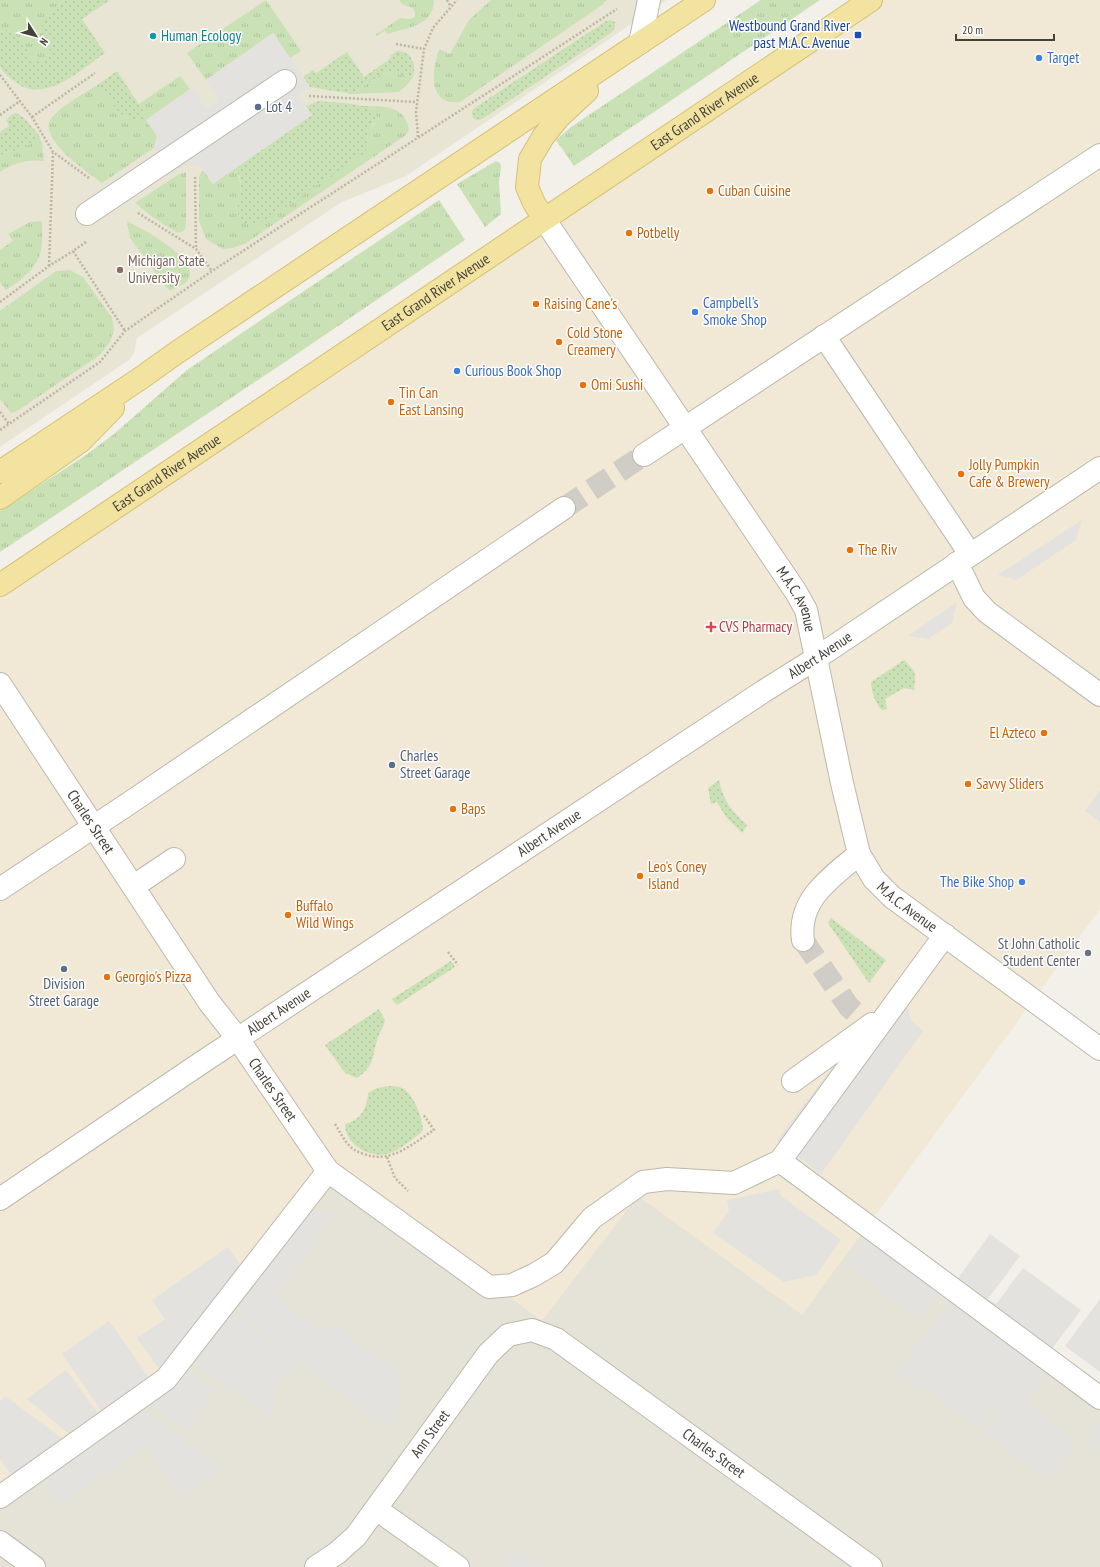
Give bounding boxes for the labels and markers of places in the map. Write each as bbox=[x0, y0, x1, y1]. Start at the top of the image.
place label: Westbound Grand River past M.A.C. Avenue bbox=[729, 16, 851, 52]
place label: Human Ecology bbox=[161, 26, 242, 45]
marker: Westbound Grand River past M.A.C. Avenue bbox=[853, 30, 863, 40]
marker: Human Ecology bbox=[148, 31, 158, 41]
place label: Target bbox=[1047, 48, 1079, 67]
marker: Target bbox=[1034, 53, 1044, 63]
place label: Lot 4 bbox=[266, 97, 292, 116]
marker: Lot 4 bbox=[253, 102, 263, 112]
place label: Cuban Cuisine bbox=[718, 181, 791, 200]
marker: Cuban Cuisine bbox=[705, 186, 715, 196]
place label: Potbelly bbox=[637, 223, 680, 242]
marker: Potbelly bbox=[624, 228, 634, 238]
place label: Michigan State University bbox=[128, 251, 205, 287]
marker: Michigan State University bbox=[115, 265, 125, 275]
place label: Campbell's Smoke Shop bbox=[703, 293, 767, 329]
place label: Raising Cane's bbox=[544, 294, 617, 313]
marker: Raising Cane's bbox=[531, 299, 541, 309]
marker: Campbell's Smoke Shop bbox=[690, 307, 700, 317]
place label: Cold Stone Creamery bbox=[567, 323, 623, 359]
marker: Cold Stone Creamery bbox=[554, 337, 564, 347]
place label: Curious Book Shop bbox=[465, 361, 561, 380]
marker: Curious Book Shop bbox=[452, 366, 462, 376]
place label: Omi Sushi bbox=[591, 375, 643, 394]
marker: Omi Sushi bbox=[578, 380, 588, 390]
place label: Tin Can East Lansing bbox=[399, 383, 464, 419]
marker: Tin Can East Lansing bbox=[386, 397, 396, 407]
place label: Jolly Pumpkin Cafe & Brewery bbox=[968, 455, 1050, 491]
marker: Jolly Pumpkin Cafe & Brewery bbox=[956, 469, 966, 479]
place label: The Riv bbox=[858, 540, 897, 559]
marker: The Riv bbox=[845, 545, 855, 555]
place label: CVS Pharmacy bbox=[719, 617, 792, 636]
marker: CVS Pharmacy bbox=[706, 622, 716, 632]
place label: El Azteco bbox=[989, 723, 1036, 742]
marker: El Azteco bbox=[1039, 728, 1049, 738]
place label: Charles Street Garage bbox=[400, 746, 470, 782]
marker: Charles Street Garage bbox=[387, 760, 397, 770]
place label: Savvy Sliders bbox=[976, 774, 1044, 793]
marker: Savvy Sliders bbox=[963, 779, 973, 789]
place label: Baps bbox=[461, 799, 486, 818]
marker: Baps bbox=[448, 804, 458, 814]
place label: Leo's Coney Island bbox=[648, 857, 707, 893]
marker: Leo's Coney Island bbox=[635, 871, 645, 881]
place label: The Bike Shop bbox=[940, 872, 1014, 891]
marker: The Bike Shop bbox=[1017, 877, 1027, 887]
place label: Buffalo Wild Wings bbox=[296, 896, 354, 932]
marker: Buffalo Wild Wings bbox=[283, 910, 293, 920]
place label: St John Catholic Student Center bbox=[998, 934, 1081, 970]
marker: St John Catholic Student Center bbox=[1083, 948, 1093, 958]
marker: Division Street Garage bbox=[59, 964, 69, 974]
place label: Georgio's Pizza bbox=[115, 967, 192, 986]
marker: Georgio's Pizza bbox=[102, 972, 112, 982]
place label: Division Street Garage bbox=[29, 974, 99, 1010]

